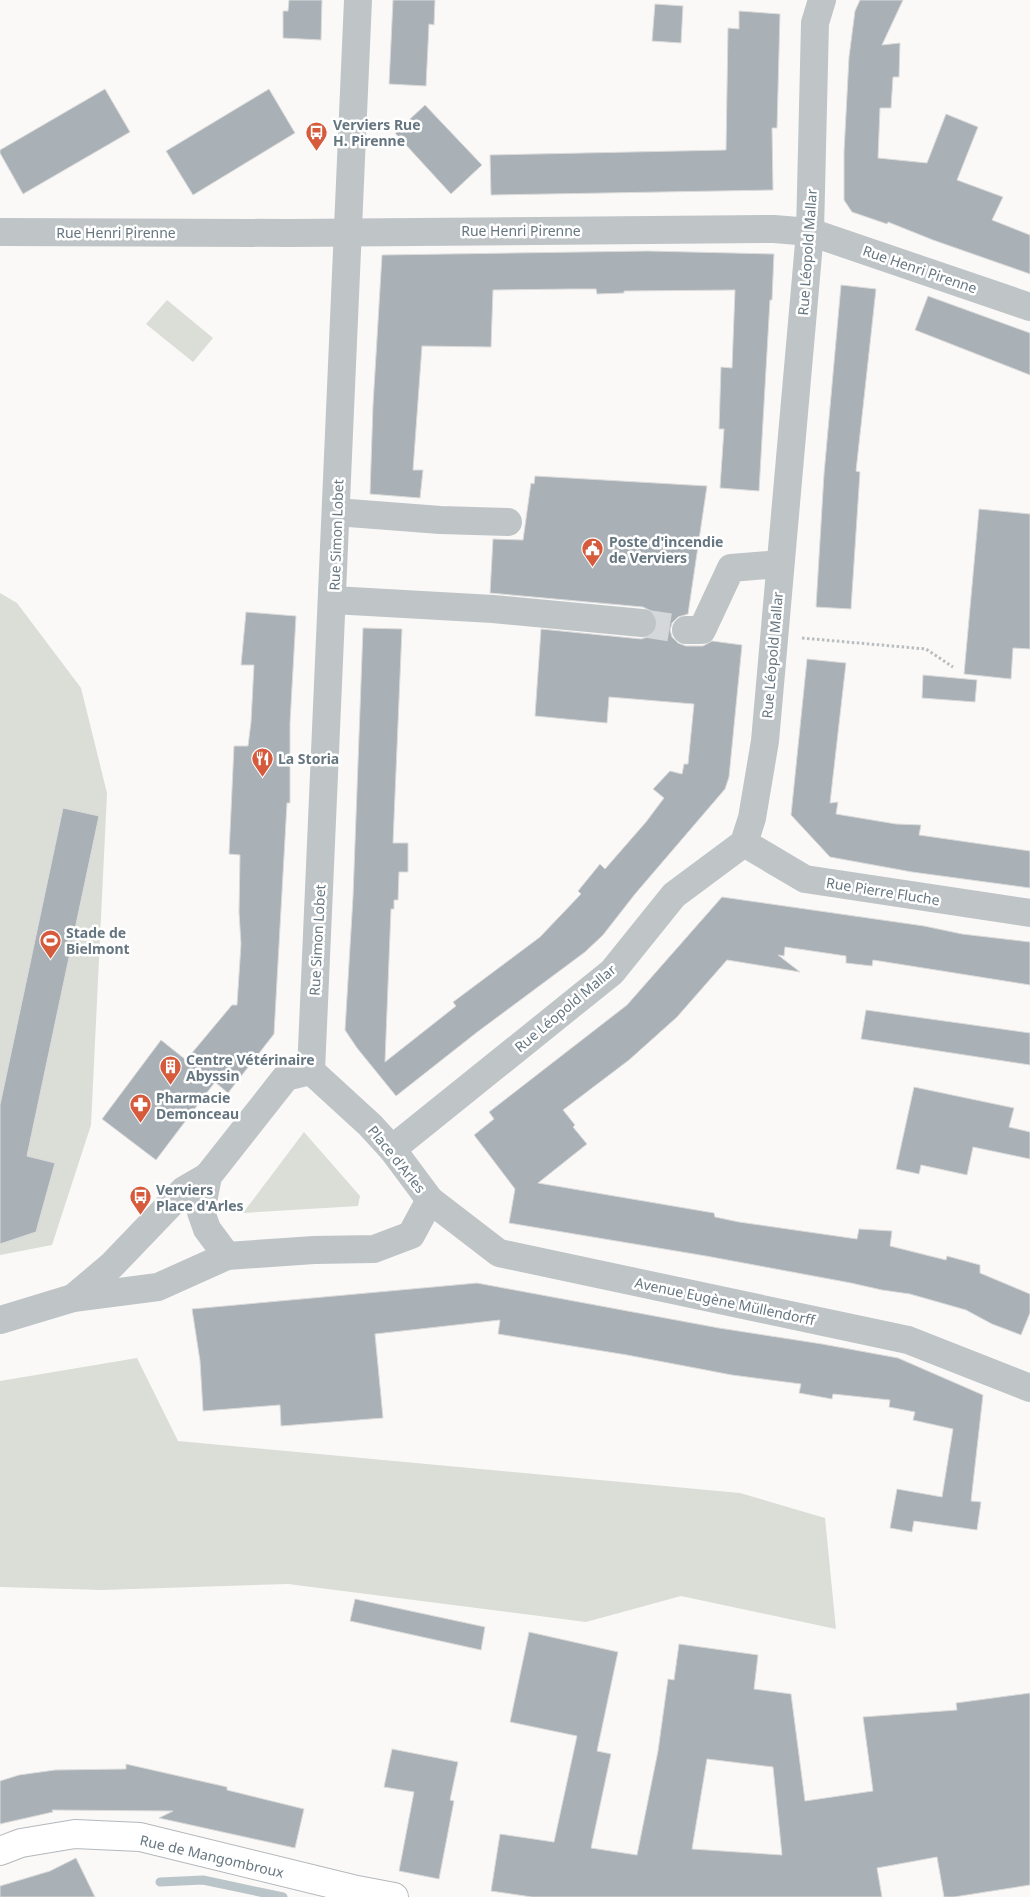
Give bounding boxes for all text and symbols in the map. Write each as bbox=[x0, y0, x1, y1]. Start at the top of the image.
place label: Verviers Rue H. Pirenne bbox=[333, 115, 421, 150]
bus stop icon: Verviers Rue H. Pirenne bbox=[305, 120, 329, 151]
street label: Rue Léopold Mallar bbox=[793, 188, 821, 316]
street label: Rue Henri Pirenne bbox=[461, 221, 581, 240]
street label: Rue Henri Pirenne bbox=[56, 223, 176, 242]
street label: Rue Henri Pirenne bbox=[860, 241, 980, 297]
street label: Rue Simon Lobet bbox=[325, 479, 347, 591]
place label: Poste d'incendie de Verviers bbox=[609, 532, 723, 567]
public building icon: Poste d'incendie de Verviers bbox=[581, 537, 605, 568]
street label: Rue Léopold Mallar bbox=[757, 591, 787, 719]
restaurant icon: La Storia bbox=[250, 746, 274, 777]
place label: La Storia bbox=[278, 749, 339, 768]
street label: Rue Pierre Fluche bbox=[825, 873, 941, 909]
street label: Rue Simon Lobet bbox=[305, 884, 329, 996]
place label: Stade de Bielmont bbox=[66, 923, 130, 958]
sports icon: Stade de Bielmont bbox=[38, 928, 62, 959]
street label: Rue Léopold Mallar bbox=[510, 960, 620, 1056]
place label: Centre Vétérinaire Abyssin bbox=[186, 1050, 315, 1085]
building icon: Centre Vétérinaire Abyssin bbox=[158, 1055, 182, 1086]
place label: Pharmacie Demonceau bbox=[156, 1088, 239, 1123]
pharmacy icon: Pharmacie Demonceau bbox=[128, 1093, 152, 1124]
street label: Place d'Arles bbox=[364, 1121, 430, 1197]
place label: Verviers Place d'Arles bbox=[156, 1180, 244, 1215]
bus stop icon: Verviers Place d'Arles bbox=[128, 1185, 152, 1216]
street label: Avenue Eugène Müllendorff bbox=[633, 1273, 818, 1330]
street label: Rue de Mangombroux bbox=[138, 1830, 286, 1882]

